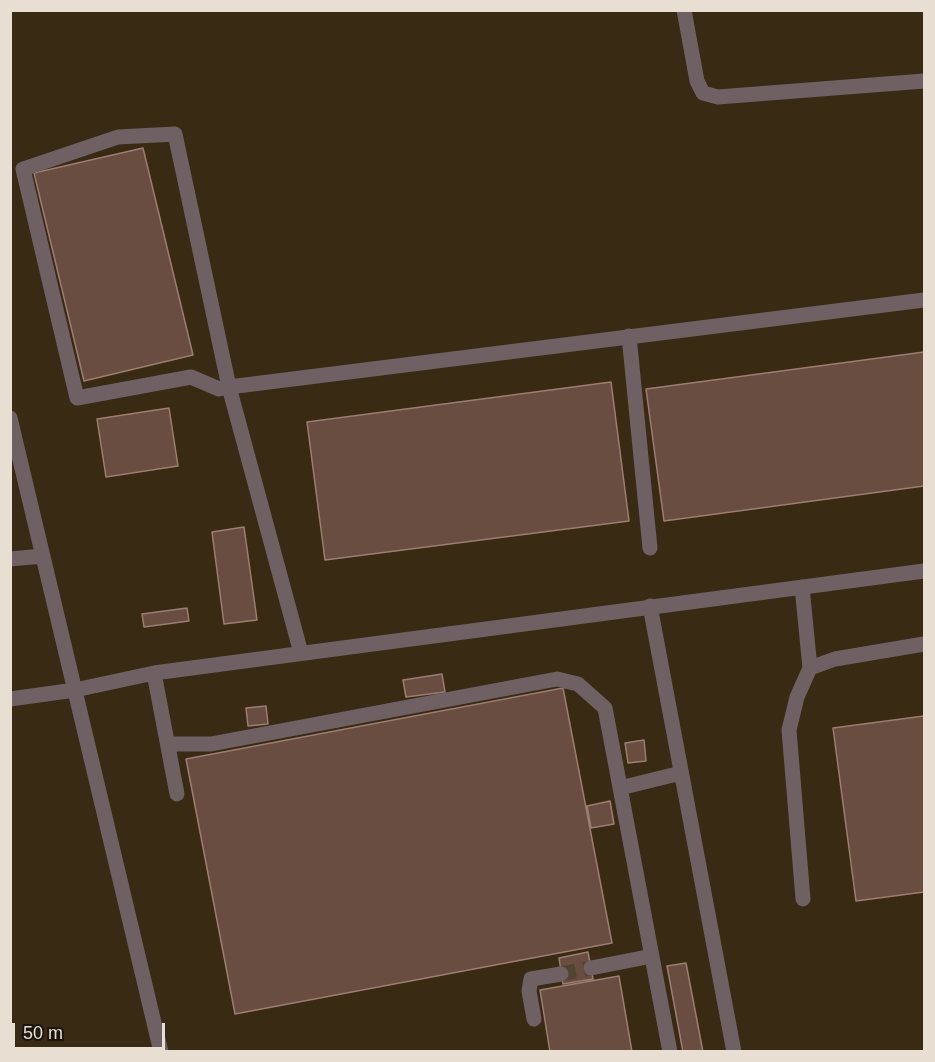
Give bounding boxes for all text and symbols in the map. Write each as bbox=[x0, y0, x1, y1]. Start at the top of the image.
scale bar bbox=[15, 1011, 168, 1049]
text: 50 m bbox=[23, 1023, 63, 1043]

